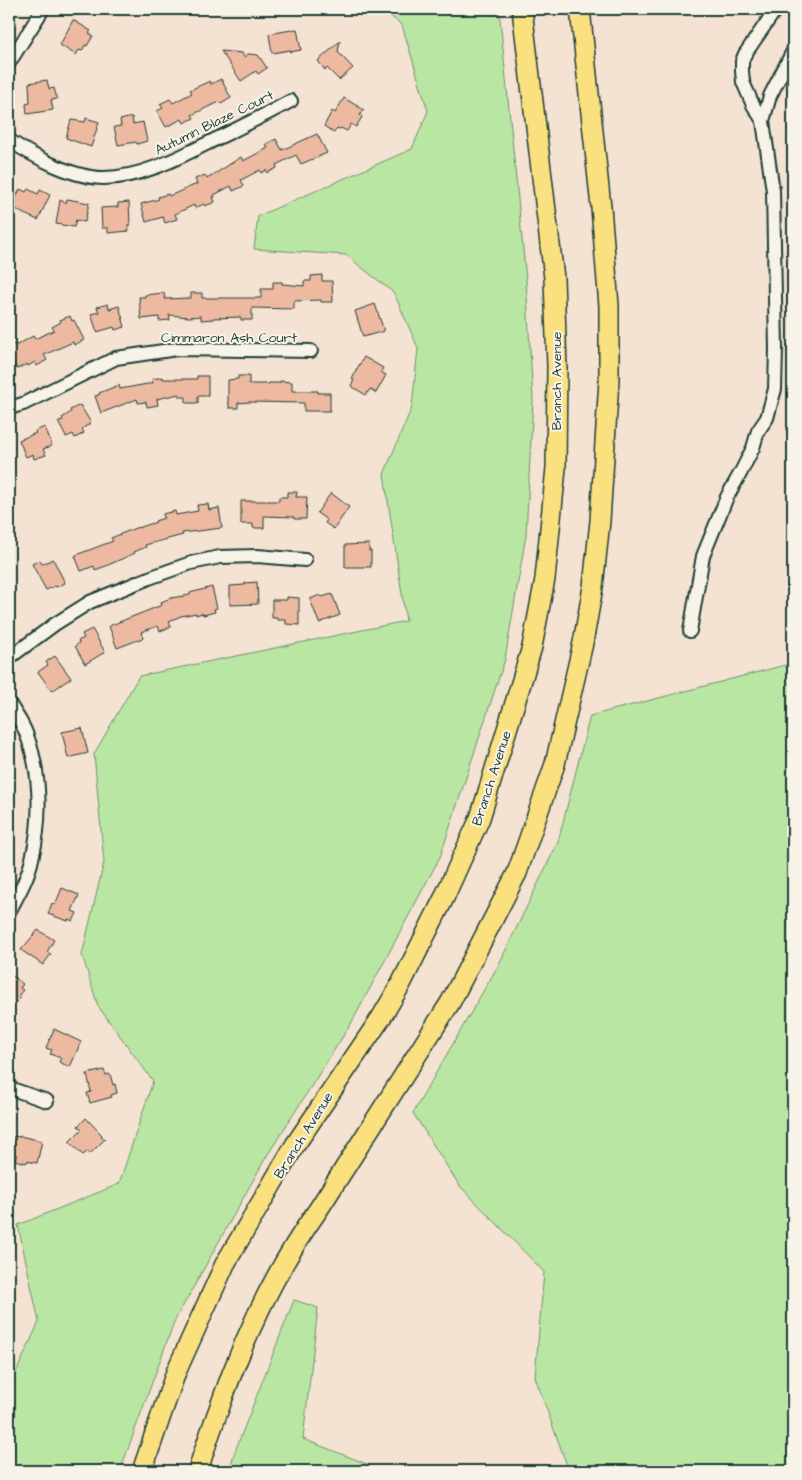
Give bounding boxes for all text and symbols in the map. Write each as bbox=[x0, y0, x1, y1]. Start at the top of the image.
street label: Autumn Blaze Court bbox=[152, 85, 278, 160]
street label: Cimmaron Ash Court bbox=[161, 328, 297, 348]
street label: Branch Avenue bbox=[547, 331, 567, 430]
street label: Branch Avenue bbox=[467, 728, 517, 828]
street label: Branch Avenue bbox=[269, 1088, 339, 1183]

